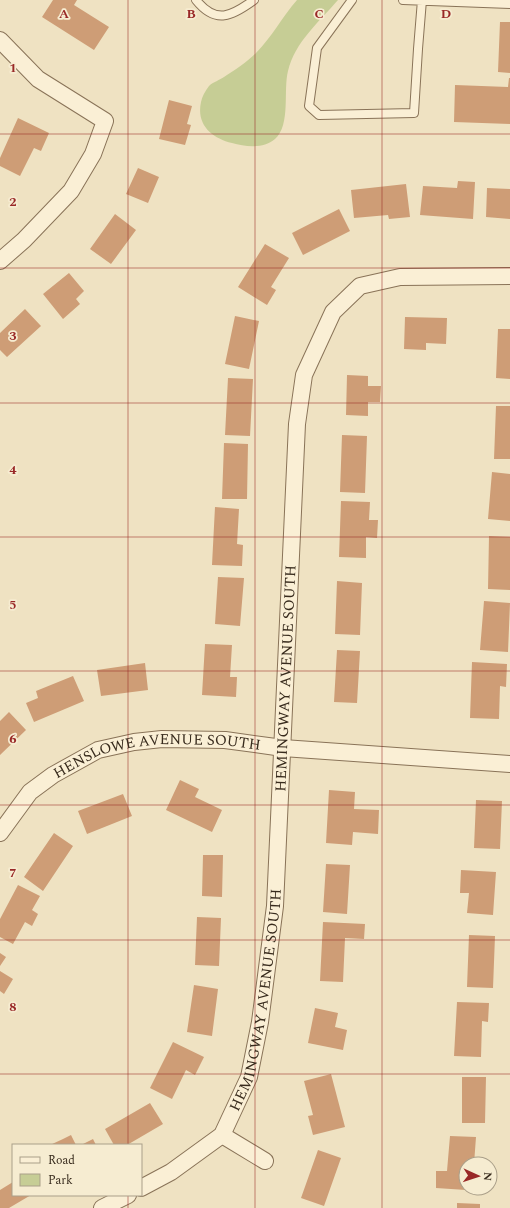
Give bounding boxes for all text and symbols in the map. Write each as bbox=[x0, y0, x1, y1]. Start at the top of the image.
text: A bbox=[59, 4, 69, 24]
text: B bbox=[186, 4, 196, 24]
text: C bbox=[314, 4, 324, 24]
text: D bbox=[441, 4, 451, 24]
text: 1 bbox=[9, 58, 17, 78]
text: 2 bbox=[9, 192, 17, 212]
text: 3 bbox=[9, 326, 17, 346]
text: 4 bbox=[9, 460, 17, 480]
street label: HEMINGWAY AVENUE SOUTH bbox=[269, 564, 302, 792]
text: 5 bbox=[9, 595, 17, 615]
street label: HENSLOWE AVENUE SOUTH bbox=[49, 727, 262, 784]
text: 6 bbox=[9, 729, 17, 749]
text: 7 bbox=[9, 863, 17, 883]
street label: HEMINGWAY AVENUE SOUTH bbox=[223, 888, 287, 1115]
text: 8 bbox=[9, 997, 17, 1017]
legend bbox=[12, 1144, 142, 1196]
text: Road bbox=[48, 1151, 75, 1170]
north arrow bbox=[458, 1156, 498, 1196]
text: Park bbox=[48, 1171, 73, 1190]
text: N bbox=[479, 1172, 496, 1181]

